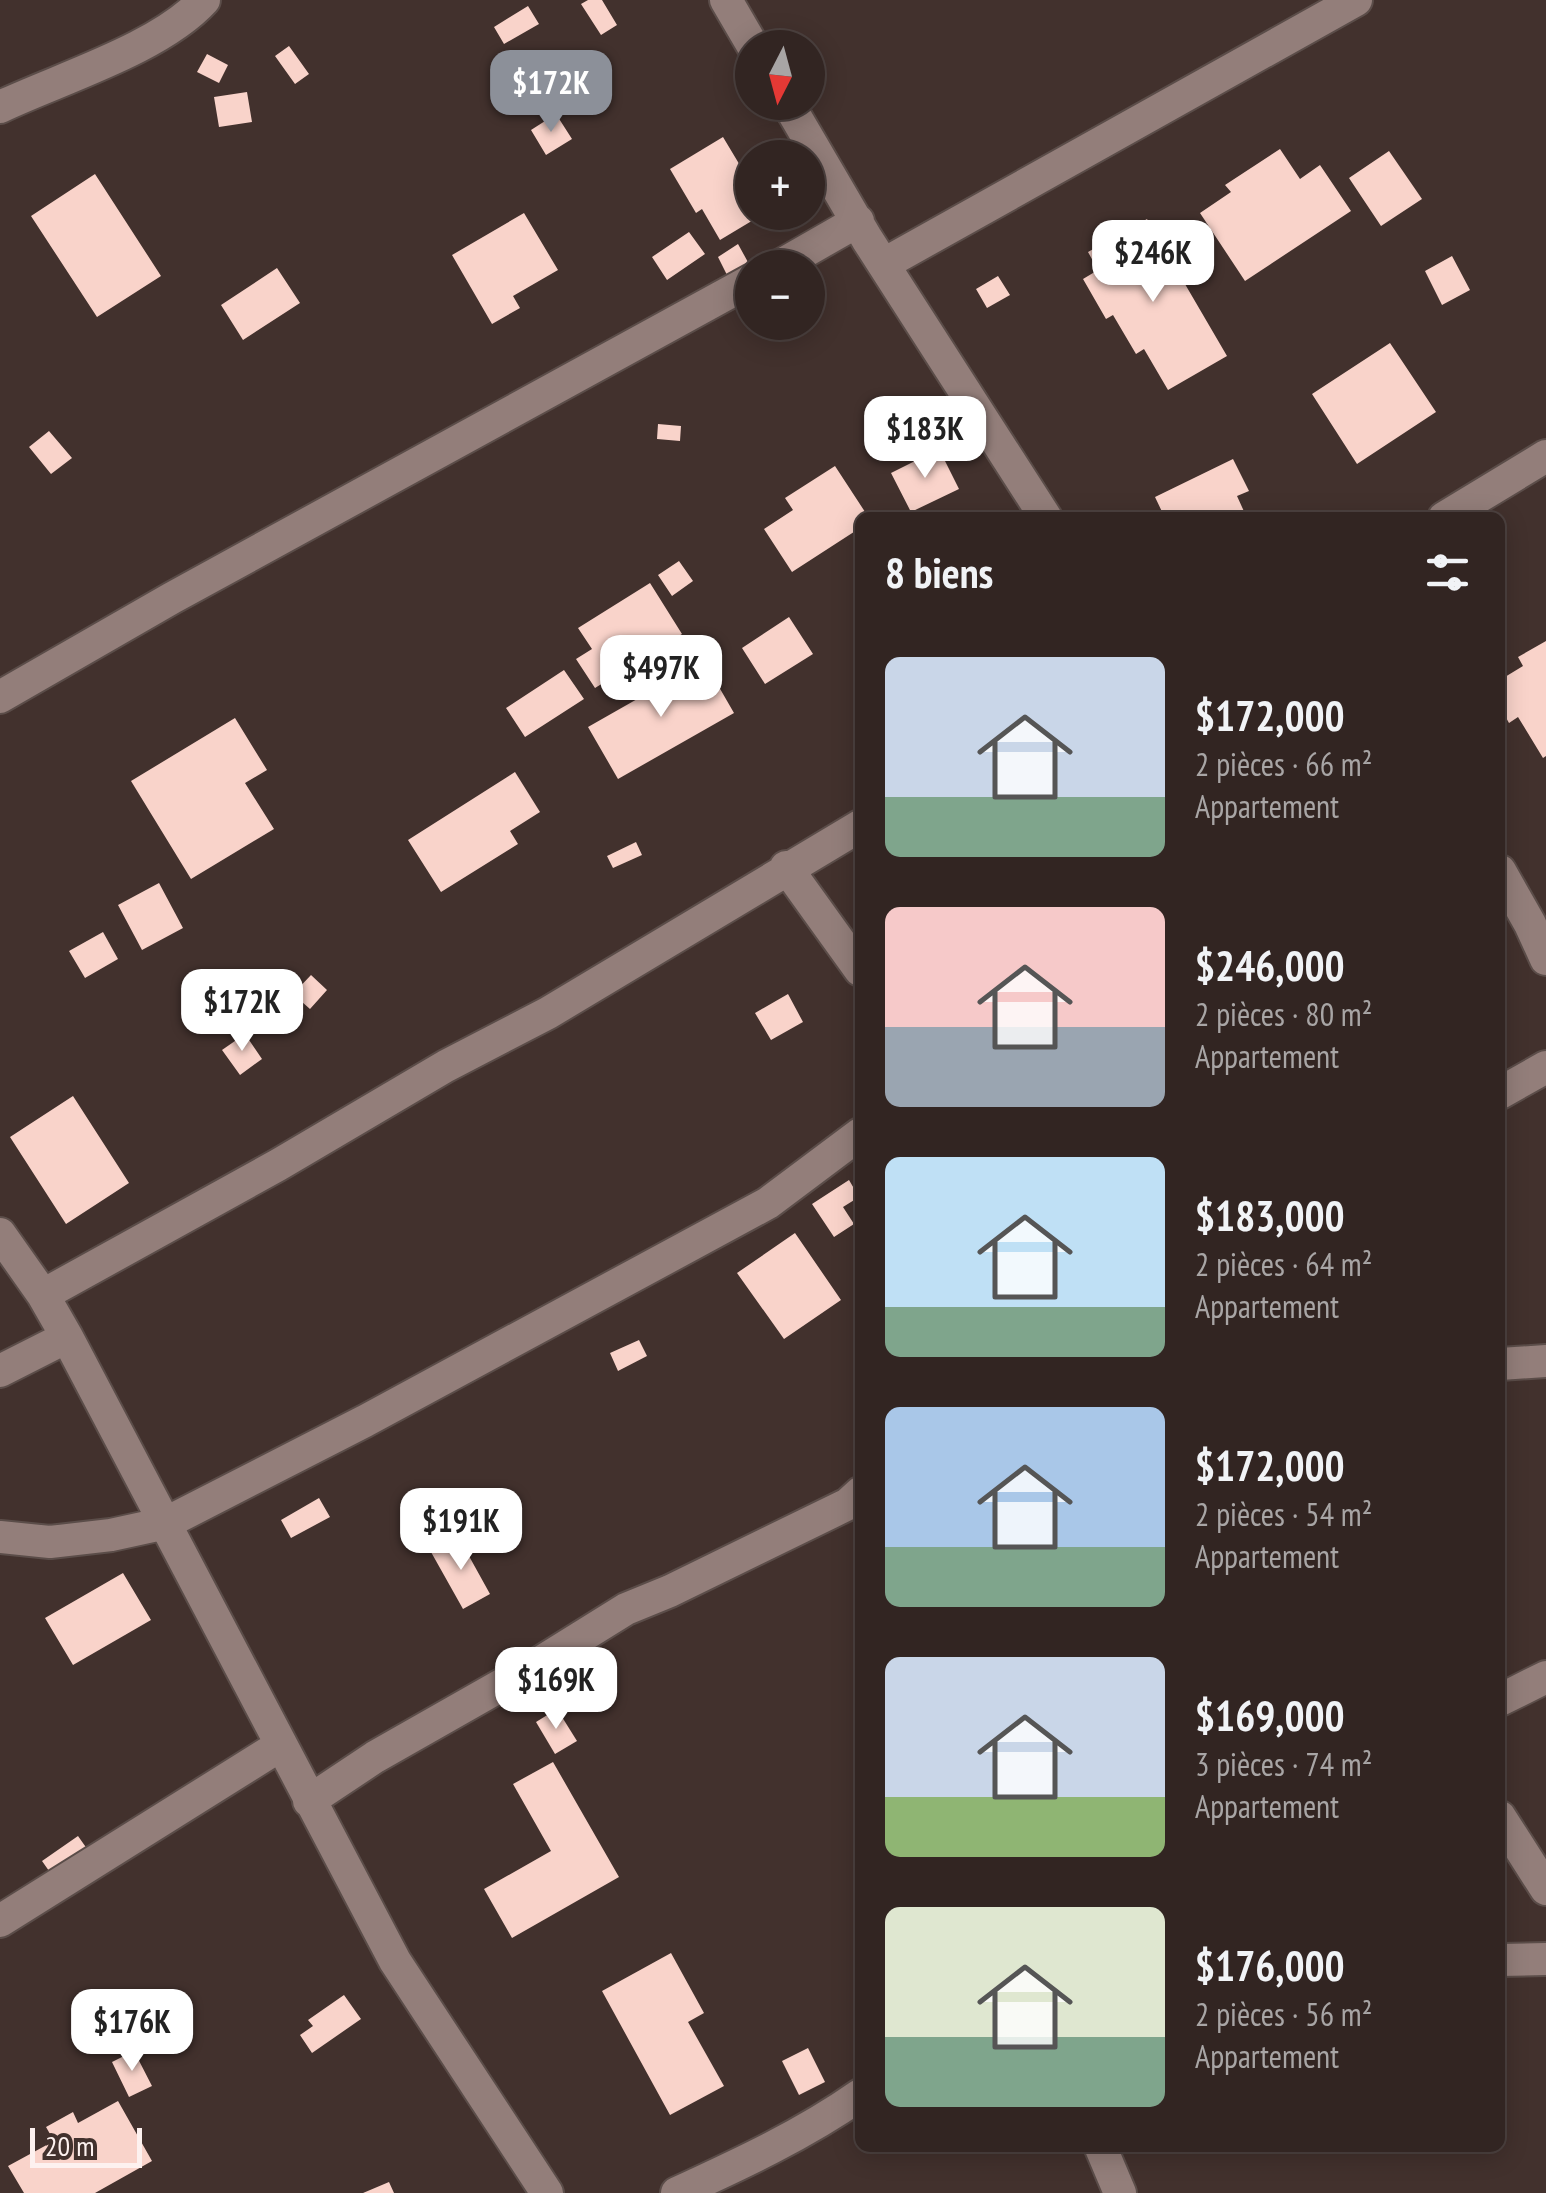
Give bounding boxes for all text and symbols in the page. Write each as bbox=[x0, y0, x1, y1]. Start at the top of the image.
north arrow bbox=[735, 30, 825, 120]
map controls bbox=[735, 30, 825, 340]
pin: $172K bbox=[481, 50, 621, 135]
text: $172K bbox=[512, 61, 590, 103]
button: + bbox=[735, 140, 825, 230]
pin: $246K bbox=[1083, 220, 1223, 305]
text: $246K bbox=[1114, 231, 1192, 273]
button: − bbox=[735, 250, 825, 340]
pin: $183K bbox=[855, 396, 995, 481]
text: $183K bbox=[886, 407, 964, 449]
text: 8 biens bbox=[885, 545, 993, 600]
icon: filters bbox=[1420, 545, 1475, 600]
pin: $497K bbox=[591, 635, 731, 720]
text: $497K bbox=[622, 646, 700, 688]
text: $172,000 bbox=[1195, 688, 1345, 743]
icon: home bbox=[965, 697, 1085, 817]
text: 2 pièces · 66 m² bbox=[1195, 743, 1372, 785]
text: Appartement bbox=[1195, 785, 1339, 827]
text: $246,000 bbox=[1195, 938, 1345, 993]
icon: home bbox=[965, 947, 1085, 1067]
pin: $172K bbox=[172, 969, 312, 1054]
text: $172K bbox=[203, 980, 281, 1022]
text: 2 pièces · 80 m² bbox=[1195, 993, 1372, 1035]
text: Appartement bbox=[1195, 1035, 1339, 1077]
text: $183,000 bbox=[1195, 1188, 1345, 1243]
icon: home bbox=[965, 1197, 1085, 1317]
text: 2 pièces · 64 m² bbox=[1195, 1243, 1372, 1285]
text: Appartement bbox=[1195, 1285, 1339, 1327]
text: $172,000 bbox=[1195, 1438, 1345, 1493]
icon: home bbox=[965, 1447, 1085, 1567]
pin: $191K bbox=[391, 1488, 531, 1573]
text: 2 pièces · 54 m² bbox=[1195, 1493, 1372, 1535]
text: $191K bbox=[422, 1499, 500, 1541]
text: Appartement bbox=[1195, 1535, 1339, 1577]
pin: $169K bbox=[486, 1647, 626, 1732]
text: $169K bbox=[517, 1658, 595, 1700]
text: $169,000 bbox=[1195, 1688, 1345, 1743]
icon: home bbox=[965, 1697, 1085, 1817]
text: 3 pièces · 74 m² bbox=[1195, 1743, 1372, 1785]
text: Appartement bbox=[1195, 1785, 1339, 1827]
text: $176,000 bbox=[1195, 1938, 1345, 1993]
icon: home bbox=[965, 1947, 1085, 2067]
pin: $176K bbox=[62, 1989, 202, 2074]
text: 2 pièces · 56 m² bbox=[1195, 1993, 1372, 2035]
text: $176K bbox=[93, 2000, 171, 2042]
text: Appartement bbox=[1195, 2035, 1339, 2077]
scale bar bbox=[30, 2123, 142, 2168]
text: 20 m bbox=[45, 2127, 94, 2164]

